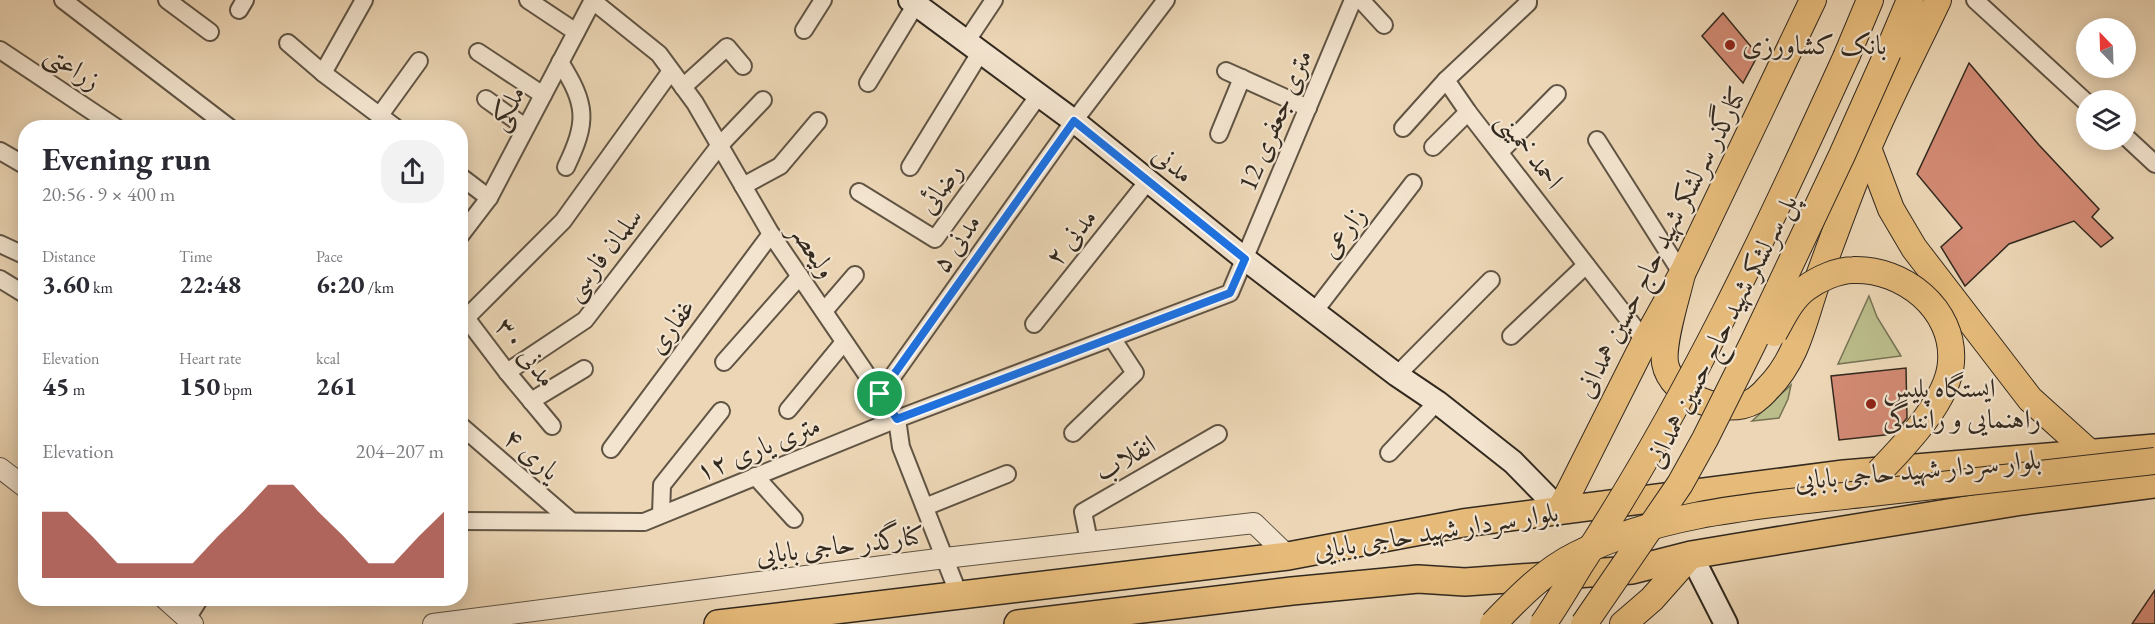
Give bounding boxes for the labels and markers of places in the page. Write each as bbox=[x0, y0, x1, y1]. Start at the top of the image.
place label: بانک کشاورزی bbox=[1742, 27, 1887, 62]
marker: بانک کشاورزی bbox=[1723, 38, 1737, 52]
pin bbox=[854, 368, 905, 419]
place label: ایستگاه پلیس راهنمایی و رانندگی bbox=[1883, 370, 2041, 437]
marker: ایستگاه پلیس راهنمایی و رانندگی bbox=[1864, 397, 1878, 411]

